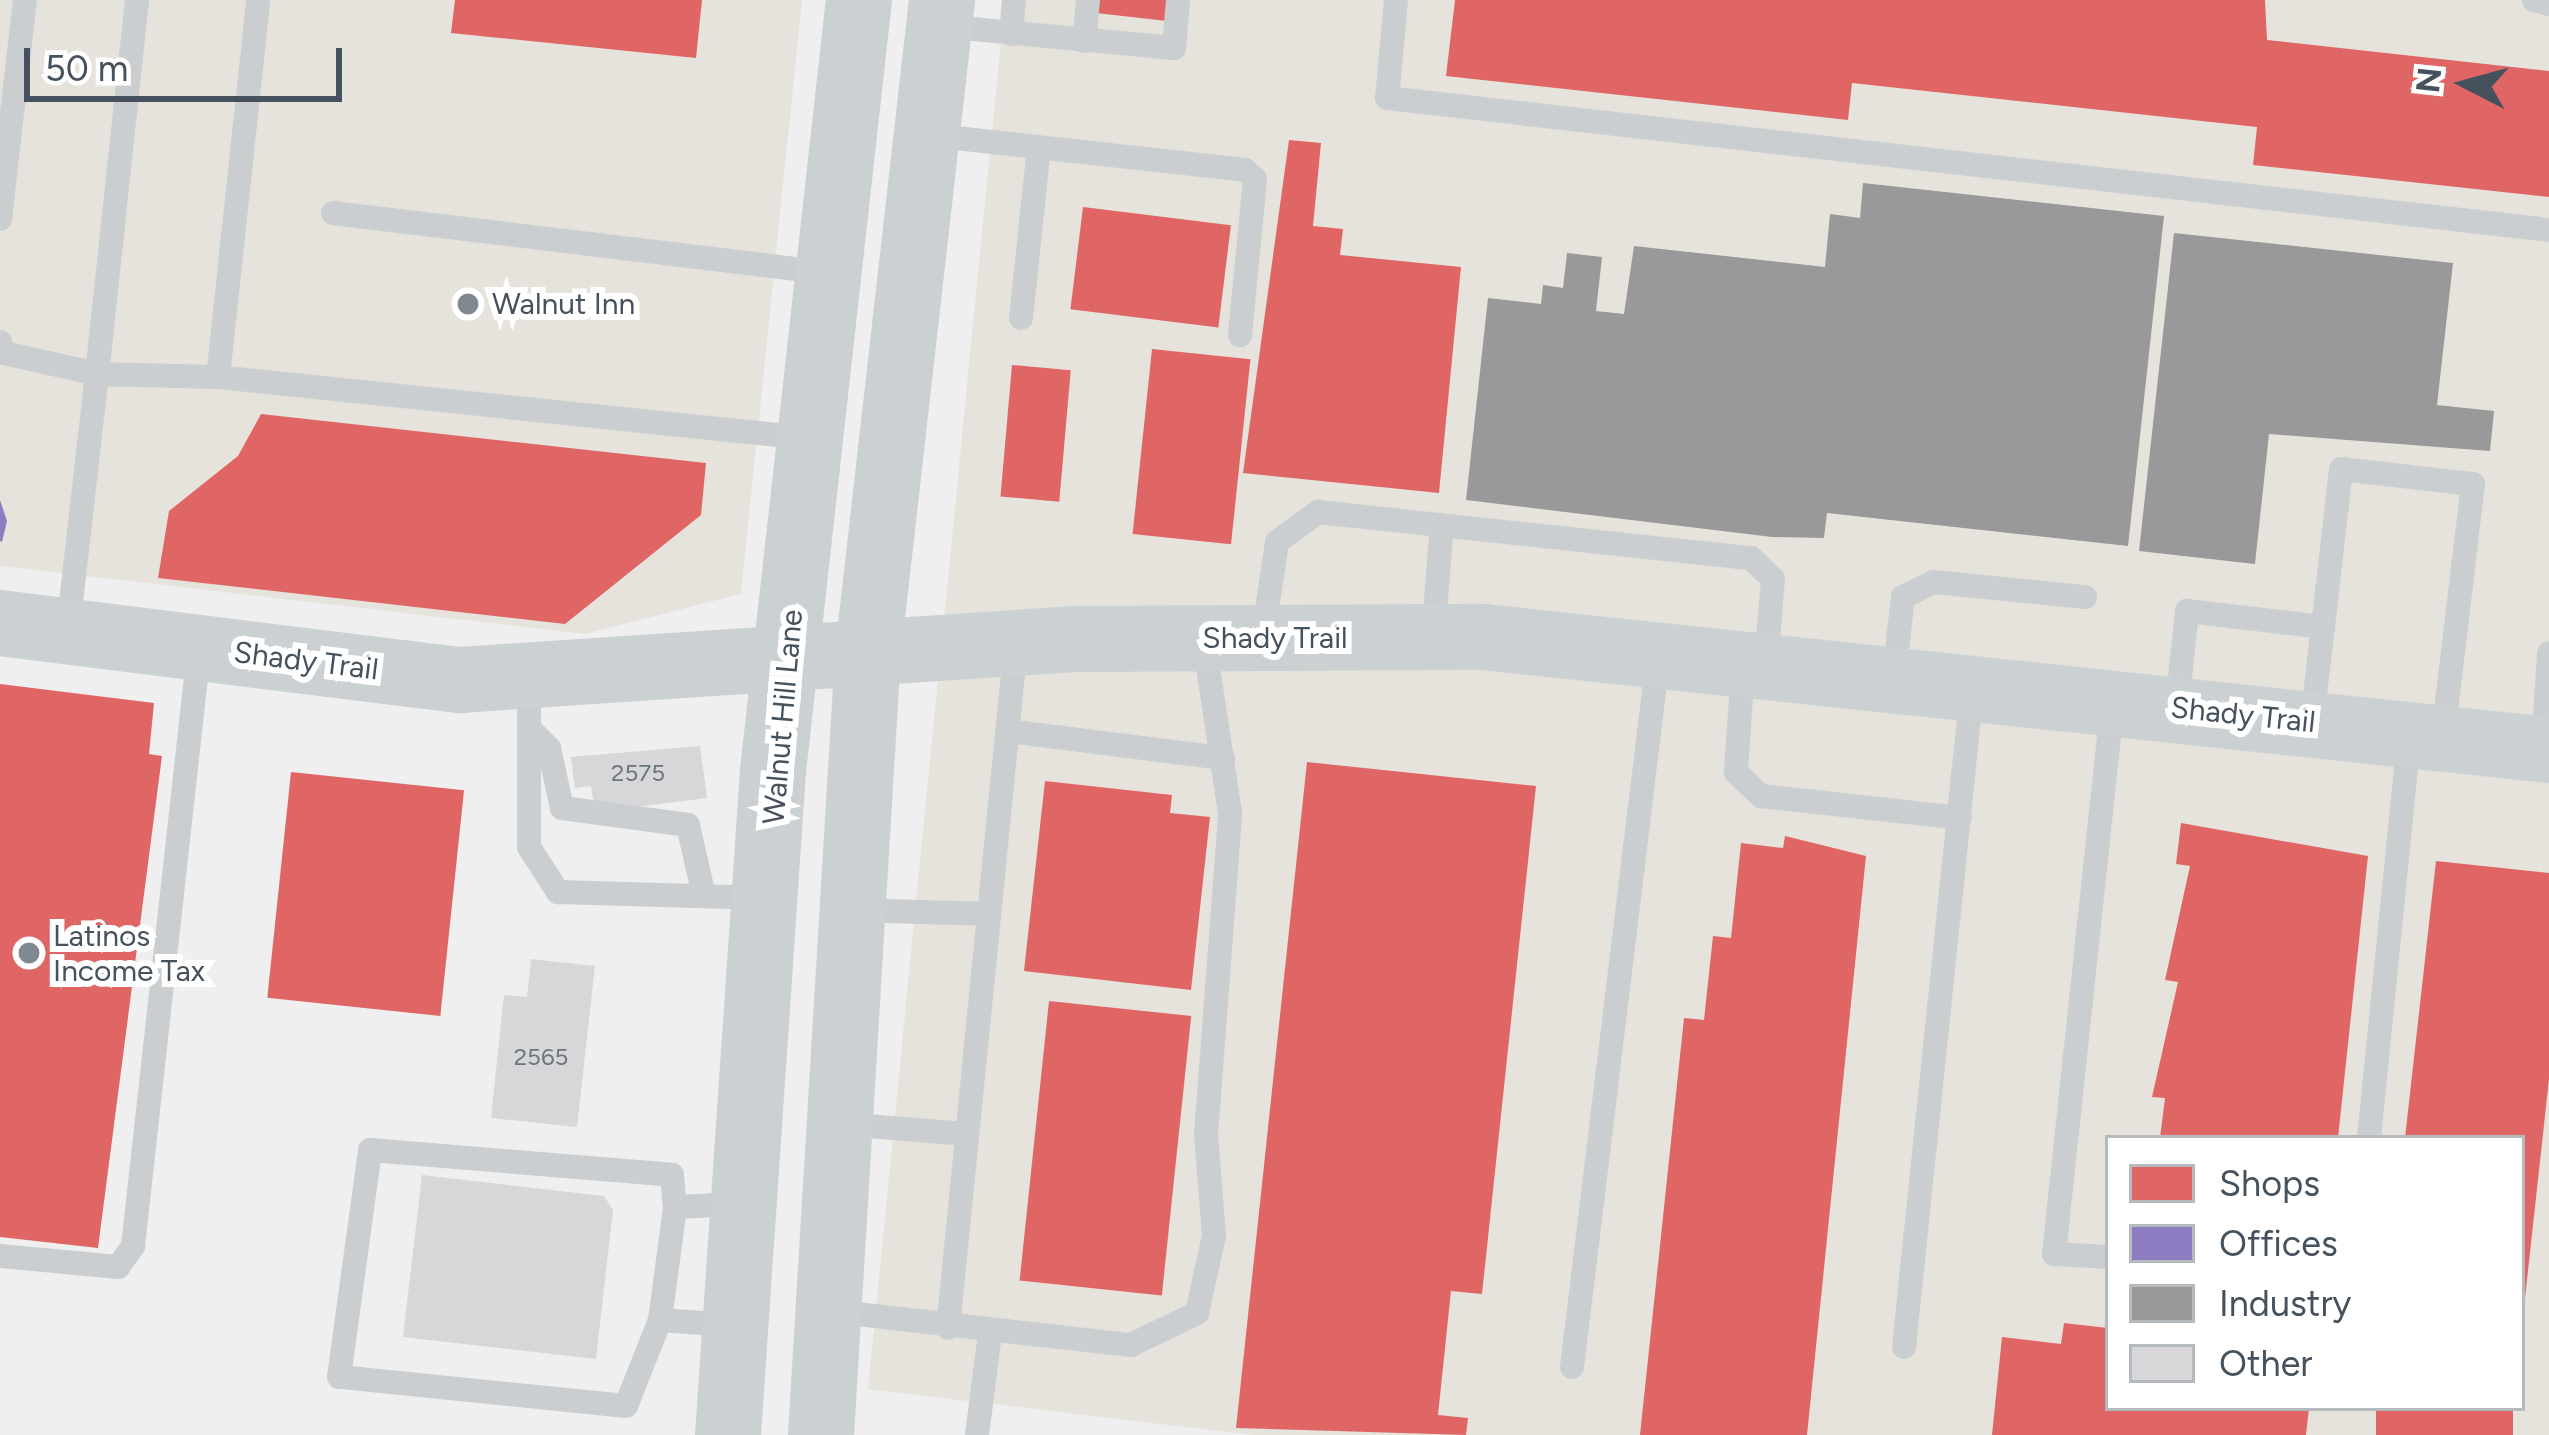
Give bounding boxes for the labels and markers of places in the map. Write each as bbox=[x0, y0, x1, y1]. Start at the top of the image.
place label: Walnut Inn bbox=[492, 286, 635, 322]
marker: Walnut Inn bbox=[455, 291, 481, 317]
place label: Latinos Income Tax bbox=[53, 918, 205, 988]
marker: Latinos Income Tax bbox=[16, 940, 42, 966]

